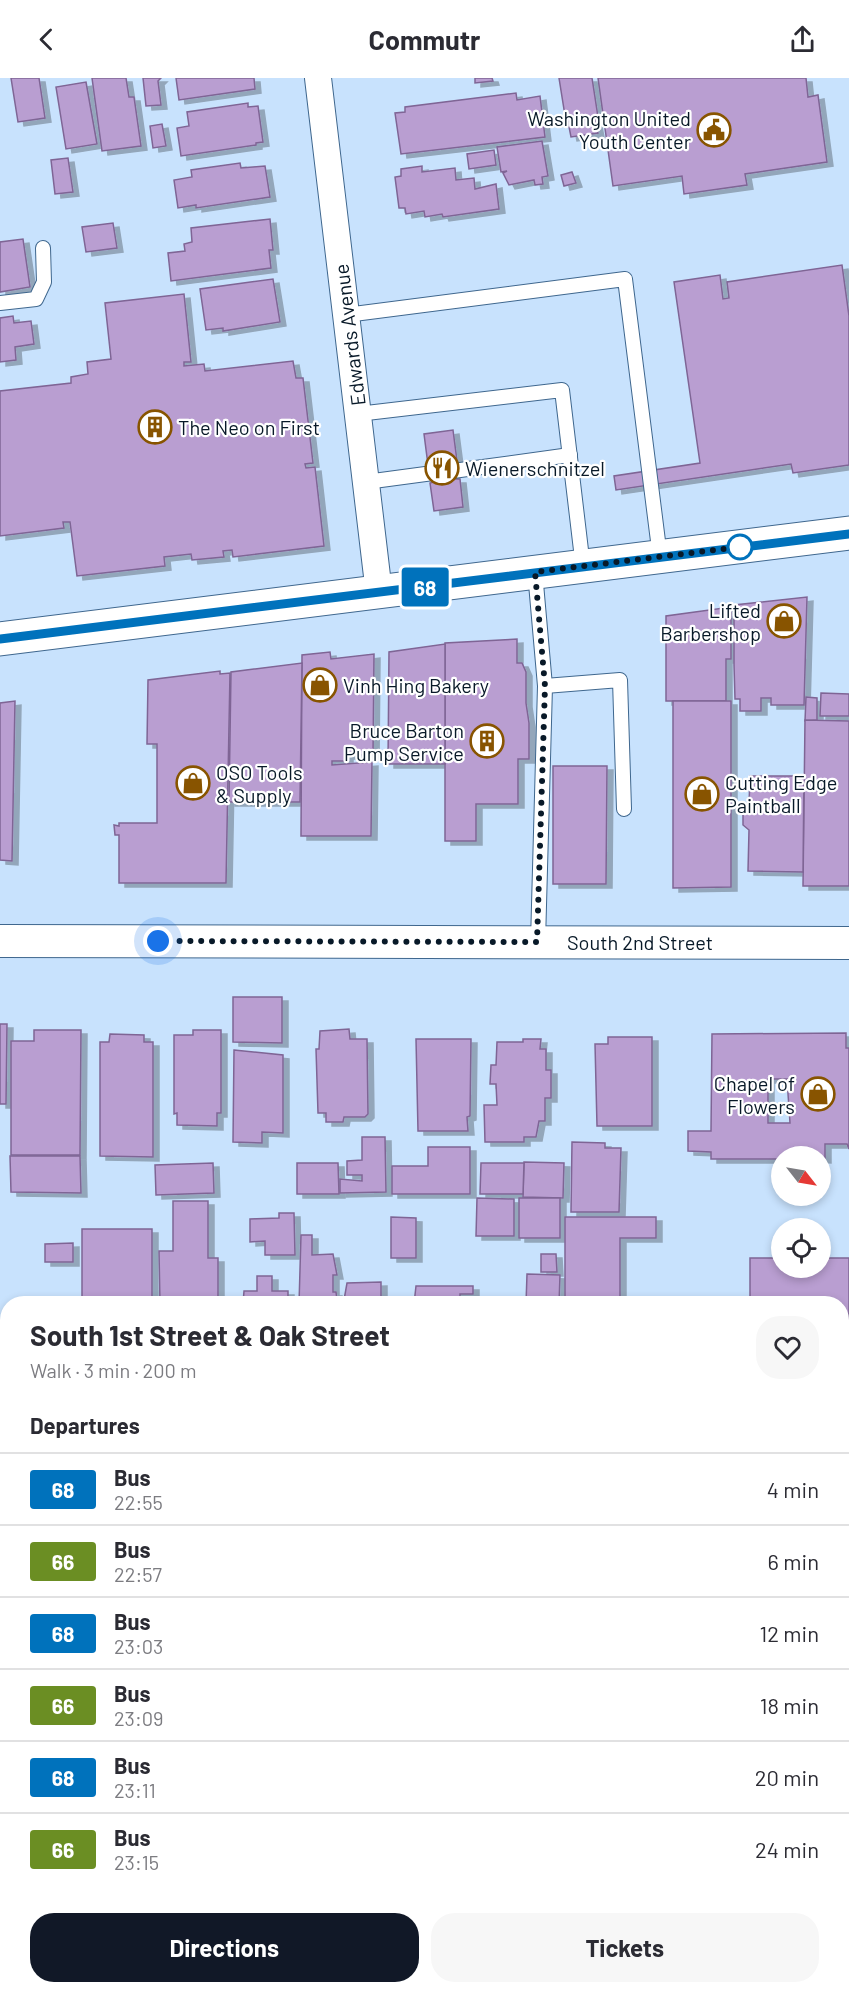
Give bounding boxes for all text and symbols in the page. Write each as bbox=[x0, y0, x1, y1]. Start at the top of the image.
icon: back bbox=[30, 23, 63, 56]
text: Commutr bbox=[369, 23, 480, 55]
icon: share bbox=[786, 23, 819, 56]
place label: Washington United Youth Center bbox=[527, 106, 691, 153]
public building icon: Washington United Youth Center bbox=[696, 112, 732, 148]
street label: Edwards Avenue bbox=[328, 263, 370, 407]
building icon: The Neo on First bbox=[137, 409, 173, 445]
place label: The Neo on First bbox=[178, 415, 320, 439]
restaurant icon: Wienerschnitzel bbox=[424, 450, 460, 486]
place label: Wienerschnitzel bbox=[465, 456, 605, 480]
unlabelled marker bbox=[727, 534, 753, 560]
line badge: 68 bbox=[398, 568, 452, 606]
text: 68 bbox=[414, 575, 436, 600]
place label: Lifted Barbershop bbox=[660, 598, 761, 645]
shop icon: Lifted Barbershop bbox=[766, 603, 802, 639]
shop icon: Vinh Hing Bakery bbox=[302, 667, 338, 703]
place label: Vinh Hing Bakery bbox=[343, 673, 489, 697]
place label: Bruce Barton Pump Service bbox=[344, 718, 464, 765]
building icon: Bruce Barton Pump Service bbox=[469, 723, 505, 759]
place label: OSO Tools & Supply bbox=[216, 760, 303, 807]
shop icon: OSO Tools & Supply bbox=[175, 765, 211, 801]
place label: Cutting Edge Paintball bbox=[725, 770, 837, 817]
shop icon: Cutting Edge Paintball bbox=[684, 776, 720, 812]
your location bbox=[143, 926, 173, 956]
street label: South 2nd Street bbox=[567, 930, 713, 954]
place label: Chapel of Flowers bbox=[714, 1071, 795, 1118]
shop icon: Chapel of Flowers bbox=[800, 1076, 836, 1112]
north arrow bbox=[771, 1146, 831, 1206]
map controls bbox=[771, 1146, 831, 1278]
button: locate bbox=[771, 1218, 831, 1278]
button: heart bbox=[756, 1316, 819, 1379]
text: South 1st Street & Oak Street bbox=[30, 1318, 390, 1352]
text: Walk · 3 min · 200 m bbox=[30, 1358, 196, 1382]
text: Departures bbox=[30, 1412, 140, 1438]
text: Bus bbox=[114, 1464, 151, 1490]
text: 4 min bbox=[767, 1476, 819, 1502]
text: 68 bbox=[52, 1477, 74, 1502]
text: 22:55 bbox=[114, 1490, 163, 1514]
text: Bus bbox=[114, 1536, 151, 1562]
text: 6 min bbox=[768, 1548, 819, 1574]
text: 66 bbox=[52, 1549, 74, 1574]
text: 22:57 bbox=[114, 1562, 162, 1586]
text: Bus bbox=[114, 1608, 151, 1634]
text: 12 min bbox=[759, 1620, 819, 1646]
text: 68 bbox=[52, 1621, 74, 1646]
text: 23:03 bbox=[114, 1634, 163, 1658]
text: Bus bbox=[114, 1680, 151, 1706]
text: 18 min bbox=[760, 1692, 819, 1718]
text: 66 bbox=[52, 1693, 74, 1718]
text: 23:09 bbox=[114, 1706, 163, 1730]
text: Bus bbox=[114, 1752, 151, 1778]
text: 20 min bbox=[755, 1764, 819, 1790]
text: 68 bbox=[52, 1765, 74, 1790]
text: 23:11 bbox=[114, 1778, 156, 1802]
text: Bus bbox=[114, 1824, 151, 1850]
text: 24 min bbox=[755, 1836, 819, 1862]
text: 66 bbox=[52, 1837, 74, 1862]
text: 23:15 bbox=[114, 1850, 159, 1874]
button: Directions bbox=[30, 1913, 419, 1982]
button: Tickets bbox=[431, 1913, 819, 1982]

